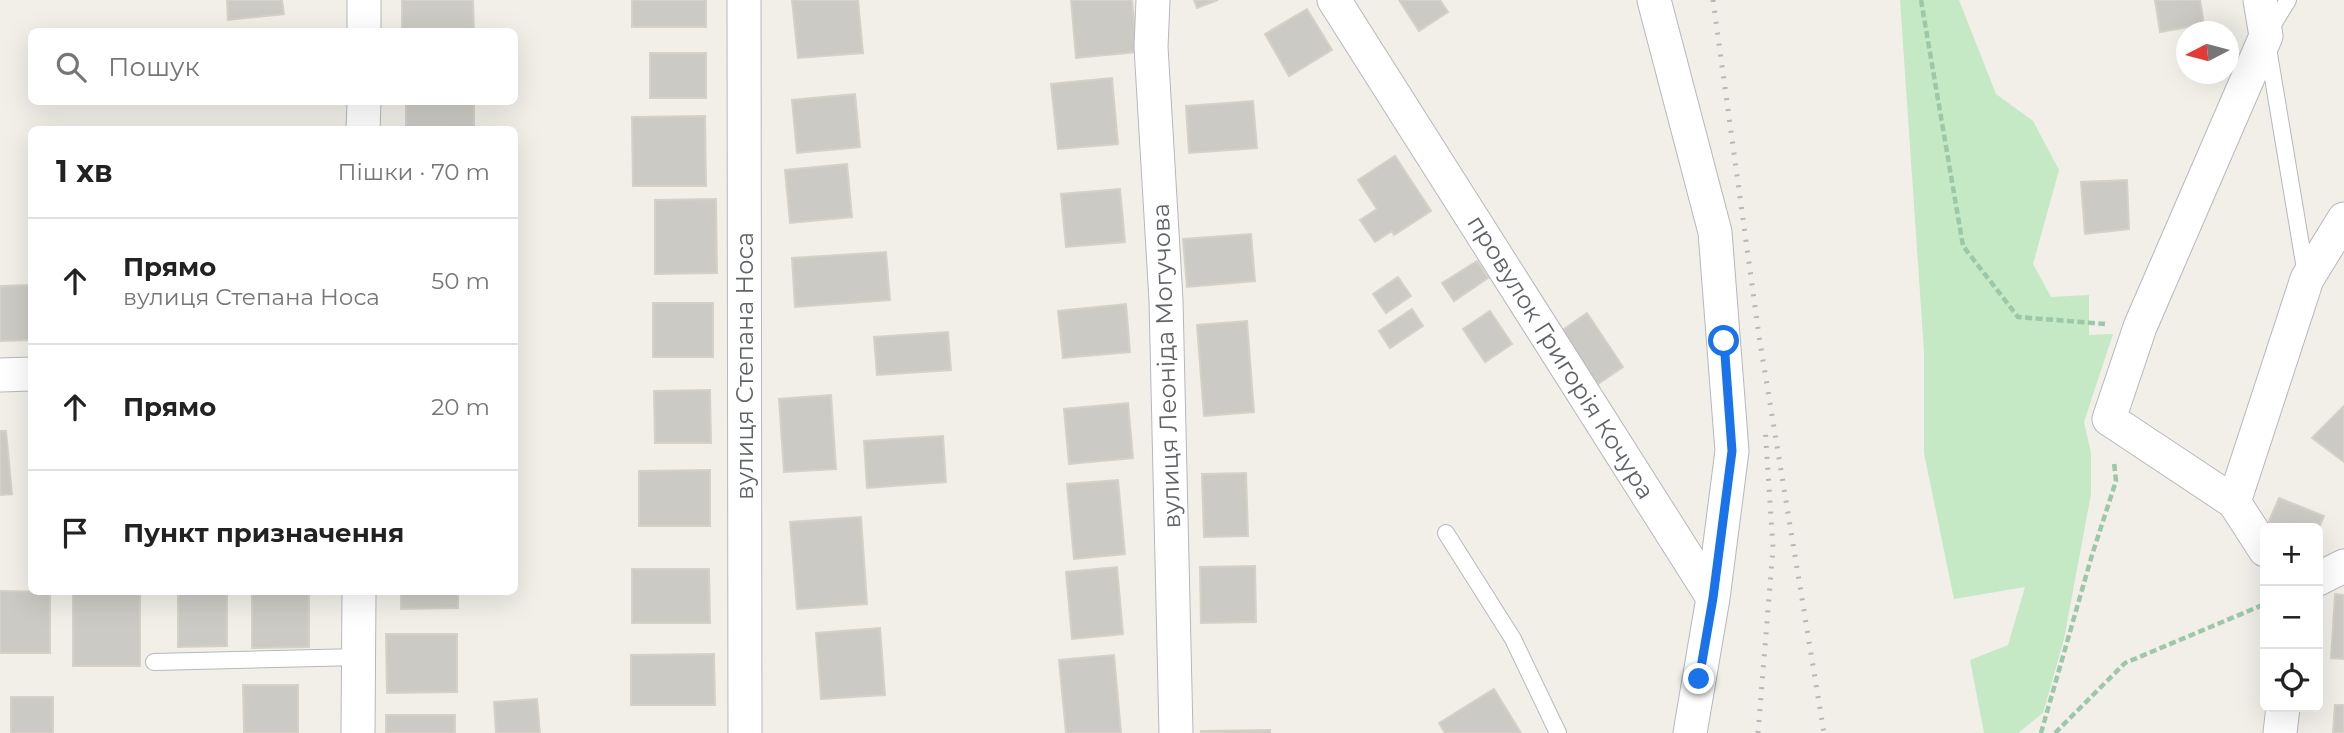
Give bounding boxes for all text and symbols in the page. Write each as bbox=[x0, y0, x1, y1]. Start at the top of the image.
north arrow bbox=[2176, 21, 2239, 84]
search box bbox=[28, 28, 518, 105]
icon: search bbox=[52, 48, 90, 86]
text: Пошук bbox=[108, 51, 200, 83]
text: 1 хв bbox=[56, 153, 113, 190]
text: Пішки · 70 m bbox=[338, 158, 490, 186]
street label: вулиця Леоніда Могучова bbox=[1146, 203, 1186, 529]
street label: провулок Григорія Кочура bbox=[1461, 210, 1661, 504]
street label: вулиця Степана Носа bbox=[730, 232, 759, 500]
text: Прямо bbox=[123, 251, 216, 283]
icon: ahead bbox=[56, 262, 94, 300]
text: 50 m bbox=[431, 267, 490, 295]
text: вулиця Степана Носа bbox=[123, 283, 380, 311]
route start bbox=[1708, 325, 1739, 356]
icon: ahead bbox=[56, 388, 94, 426]
text: Прямо bbox=[123, 391, 216, 423]
text: 20 m bbox=[431, 393, 490, 421]
icon: arrive bbox=[56, 514, 94, 552]
text: Пункт призначення bbox=[123, 517, 404, 549]
map controls bbox=[2260, 523, 2323, 712]
button: + bbox=[2260, 523, 2323, 586]
button: − bbox=[2260, 586, 2323, 649]
button: locate bbox=[2260, 649, 2323, 712]
route end bbox=[1683, 663, 1714, 694]

